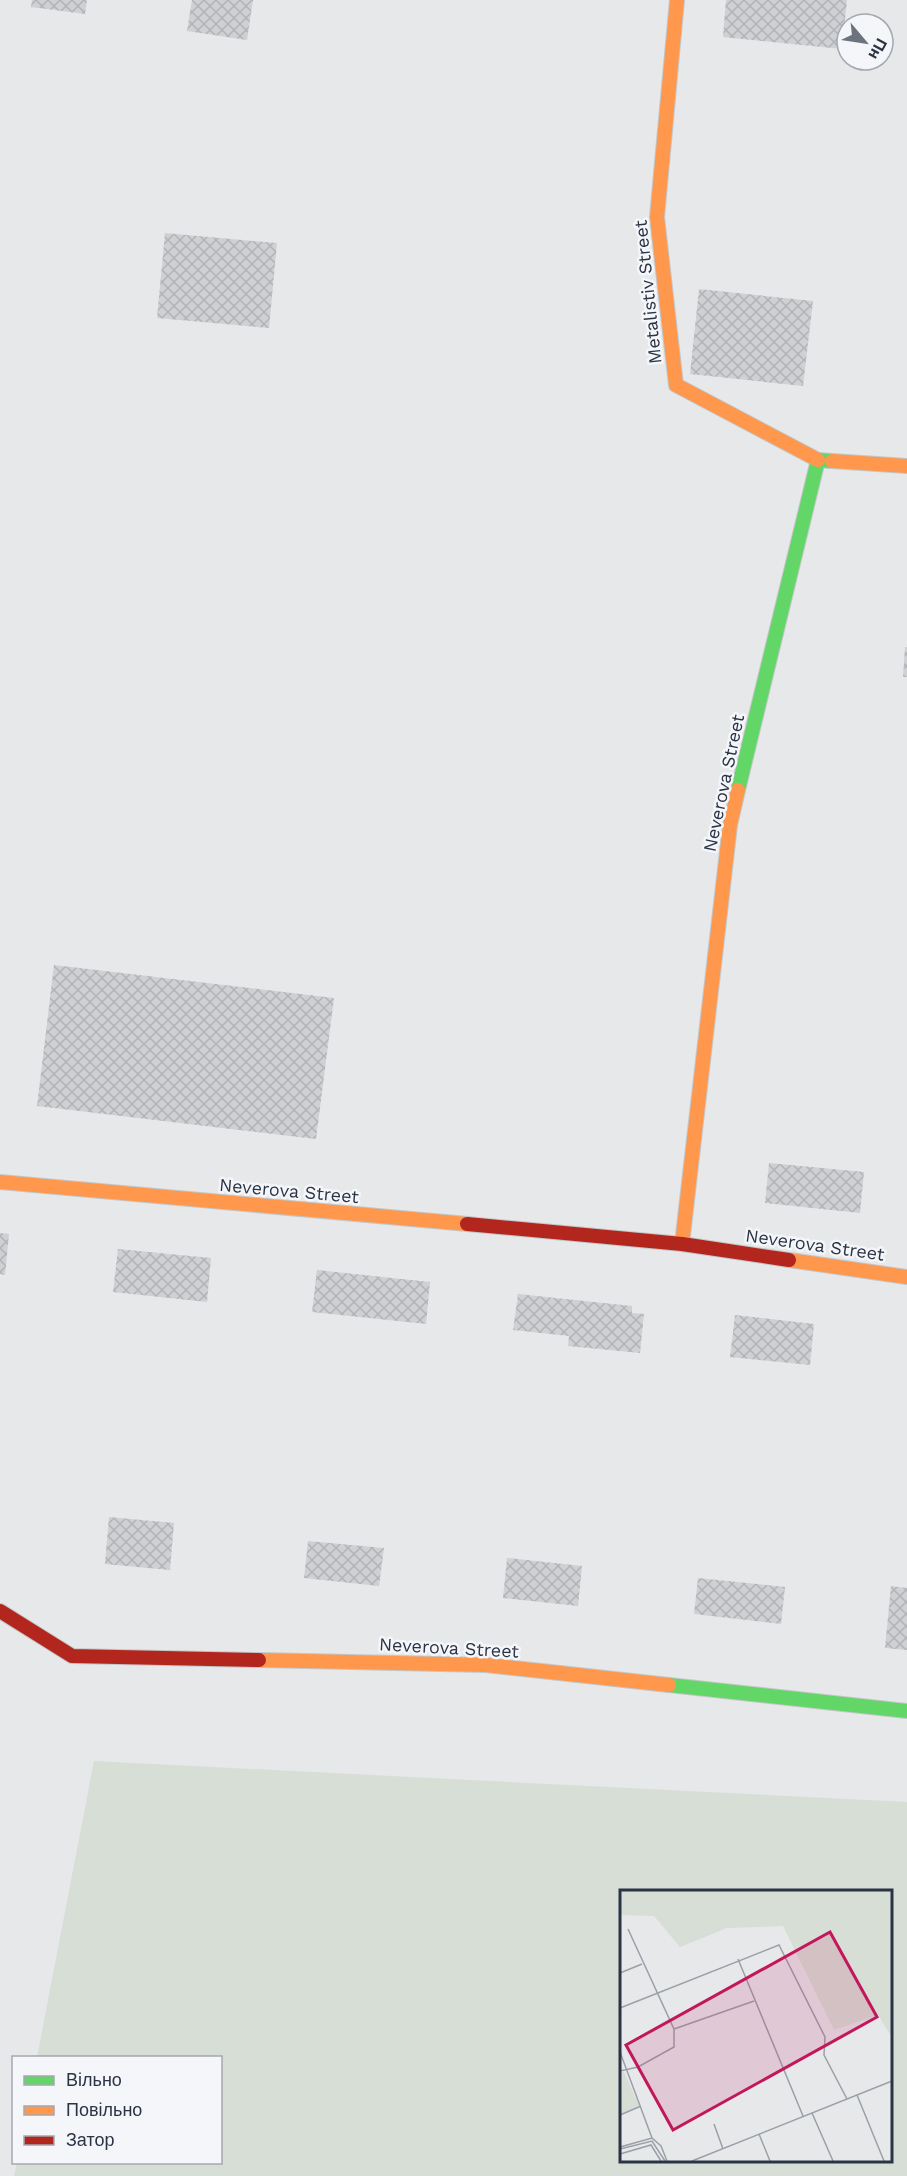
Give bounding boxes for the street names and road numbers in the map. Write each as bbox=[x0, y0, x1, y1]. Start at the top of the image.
street label: Metalistiv Street bbox=[629, 219, 665, 365]
street label: Neverova Street bbox=[699, 712, 748, 854]
street label: Neverova Street bbox=[218, 1174, 360, 1207]
street label: Neverova Street bbox=[744, 1224, 886, 1265]
street label: Neverova Street bbox=[379, 1633, 520, 1662]

